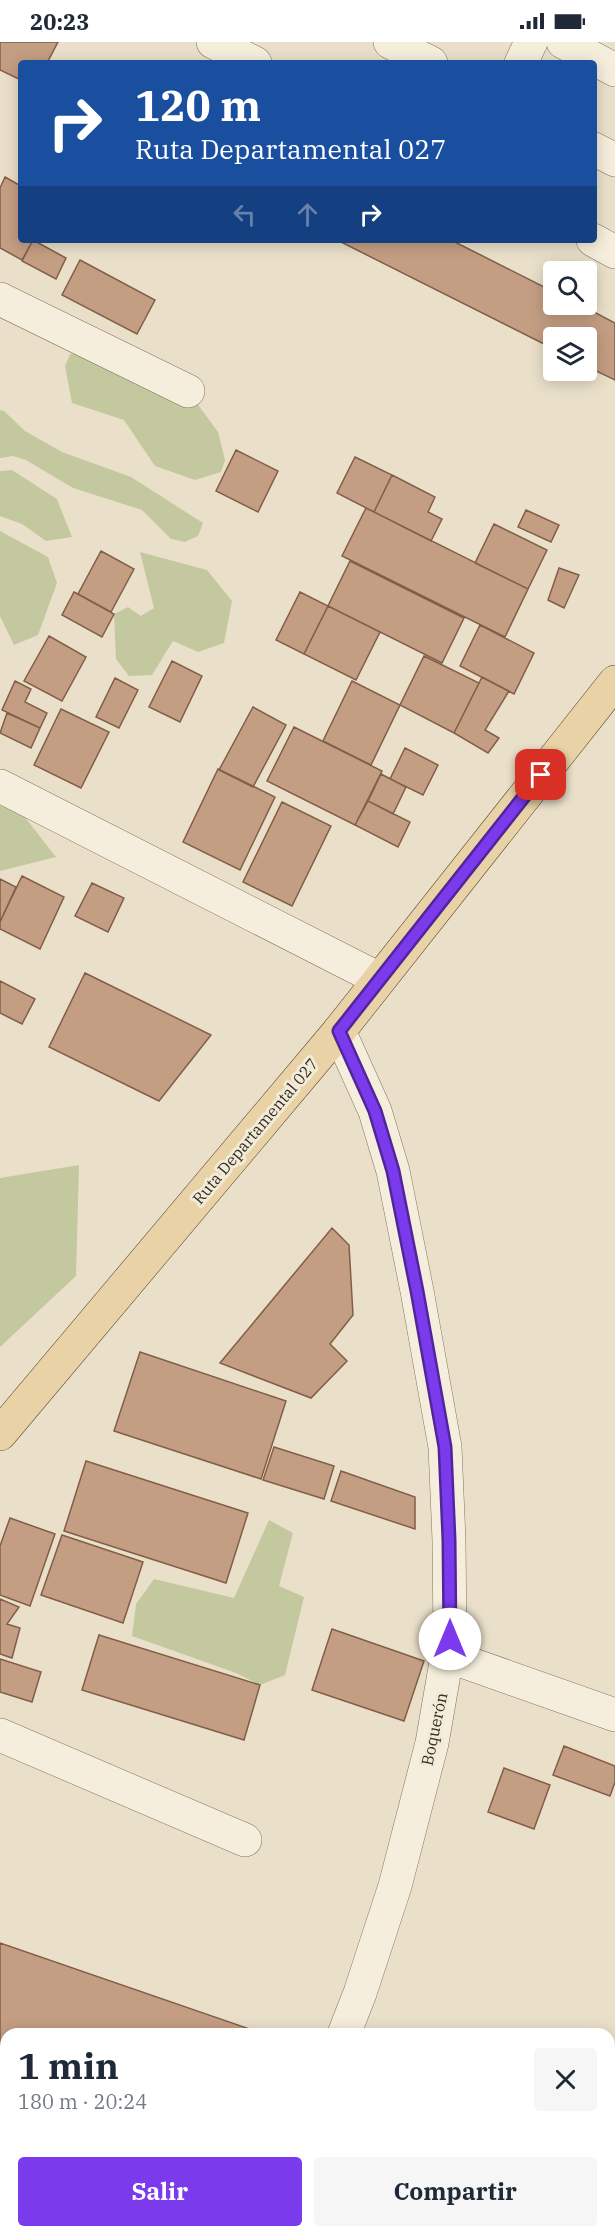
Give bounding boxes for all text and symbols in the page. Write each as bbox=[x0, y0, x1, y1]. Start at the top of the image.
text: 20:23 bbox=[30, 7, 89, 36]
text: 120 m bbox=[135, 78, 261, 133]
icon: right bbox=[36, 84, 114, 162]
text: Ruta Departamental 027 bbox=[135, 131, 447, 166]
icon: left bbox=[228, 198, 261, 231]
icon: ahead bbox=[291, 198, 324, 231]
icon: right bbox=[354, 198, 387, 231]
map controls bbox=[543, 261, 597, 381]
button: search bbox=[543, 261, 597, 315]
button: layers bbox=[543, 327, 597, 381]
pin bbox=[515, 749, 566, 800]
icon: arrive bbox=[524, 758, 557, 791]
street label: Ruta Departamental 027 bbox=[188, 1054, 322, 1208]
position arrow bbox=[418, 1607, 482, 1671]
street label: Boquerón bbox=[416, 1691, 452, 1767]
text: 1 min bbox=[18, 2042, 119, 2089]
button: close bbox=[534, 2048, 597, 2111]
text: 180 m · 20:24 bbox=[18, 2088, 147, 2115]
button: Salir bbox=[18, 2157, 302, 2226]
button: Compartir bbox=[314, 2157, 597, 2226]

